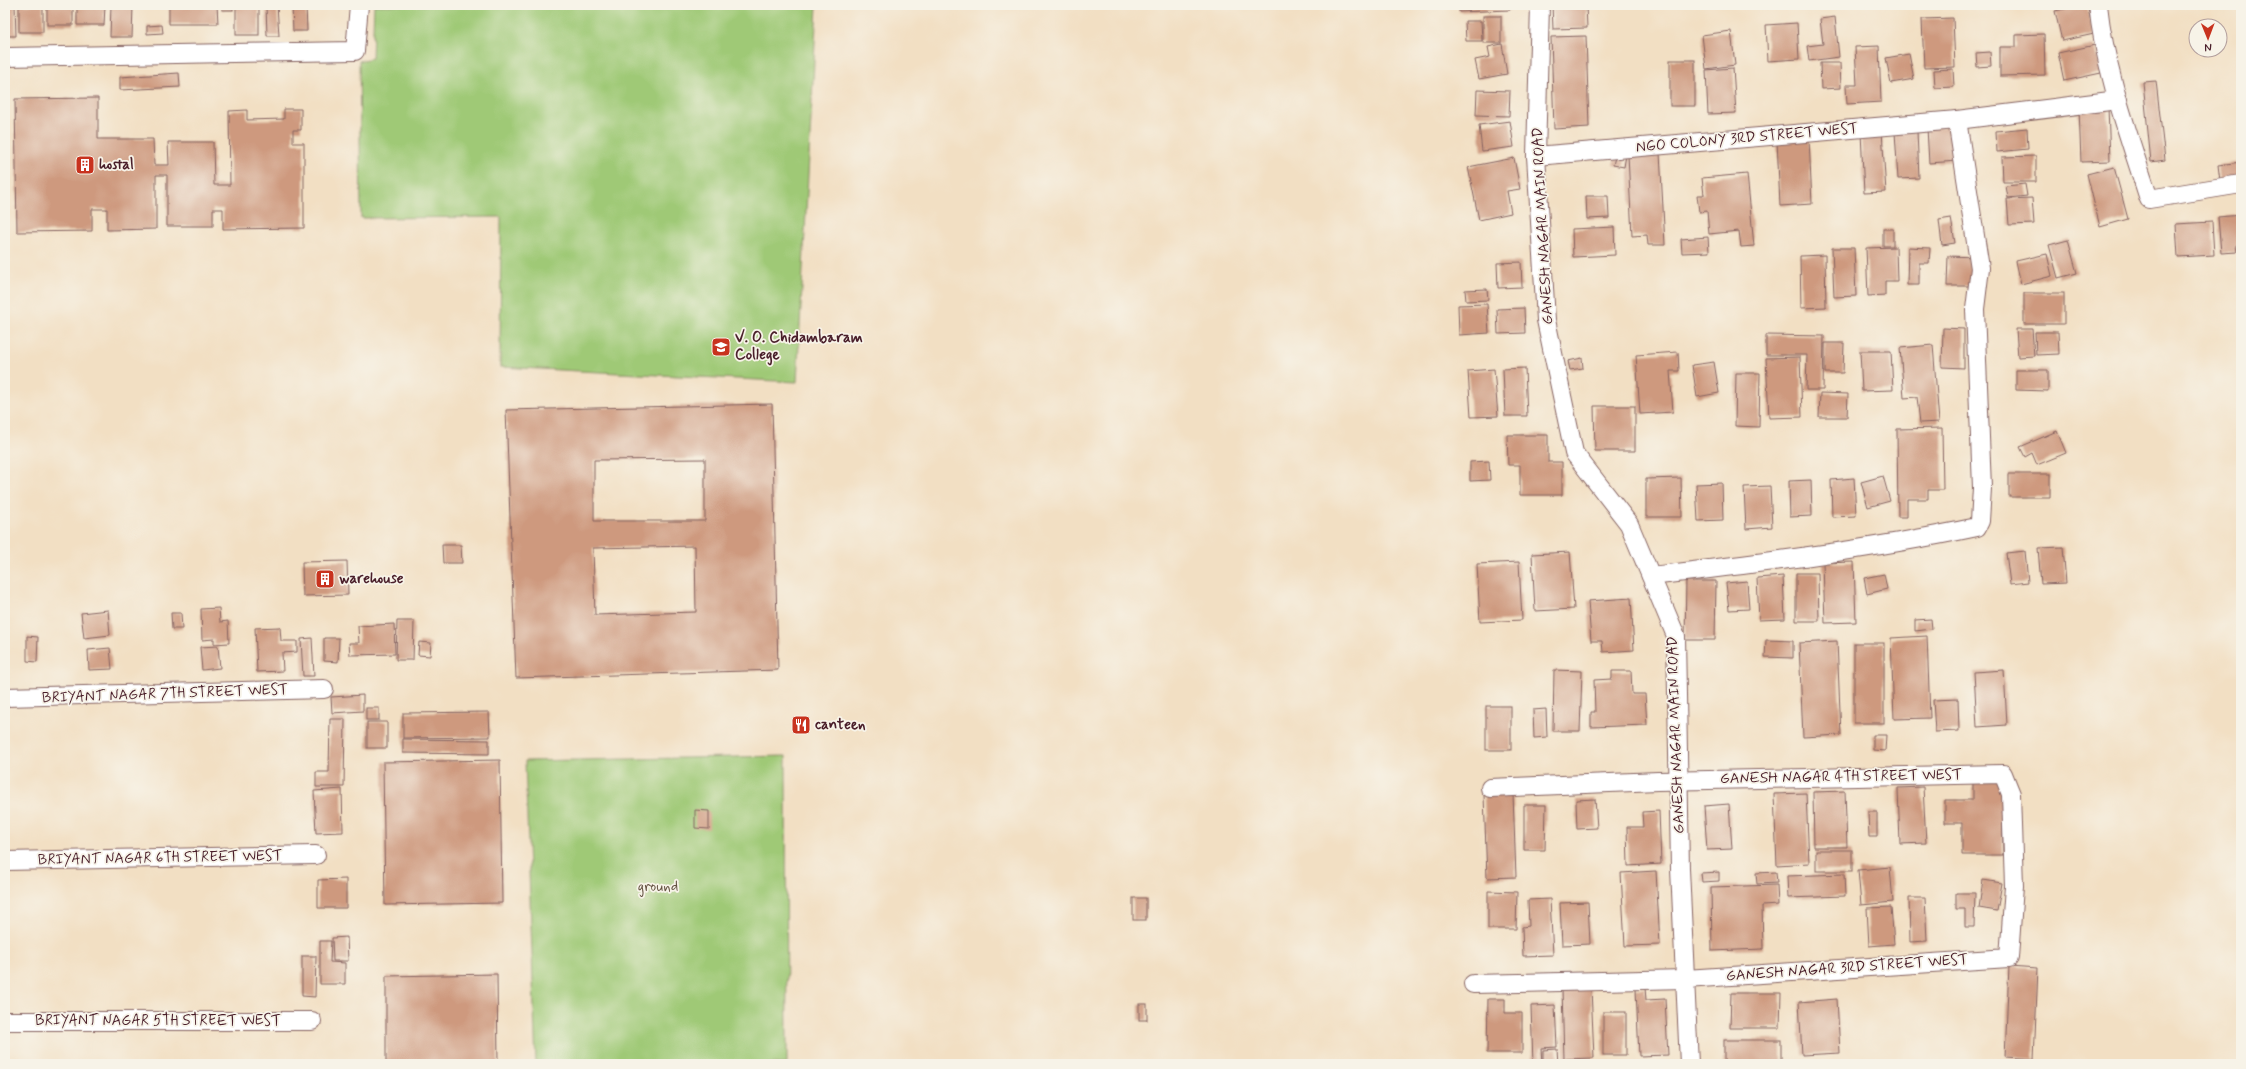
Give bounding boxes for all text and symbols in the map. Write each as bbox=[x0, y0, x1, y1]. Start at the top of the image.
north arrow bbox=[2188, 18, 2228, 58]
text: N bbox=[2204, 40, 2212, 54]
street label: NGO COLONY 3RD STREET WEST bbox=[1635, 118, 1859, 158]
street label: GANESH NAGAR MAIN ROAD bbox=[1528, 127, 1558, 325]
building icon: hostal bbox=[74, 154, 96, 176]
place label: hostal bbox=[99, 155, 134, 175]
place label: V. O. Chidambaram College bbox=[735, 328, 863, 366]
school or university icon: V. O. Chidambaram College bbox=[710, 336, 732, 358]
building icon: warehouse bbox=[314, 568, 336, 590]
place label: warehouse bbox=[339, 569, 404, 589]
street label: GANESH NAGAR MAIN ROAD bbox=[1663, 636, 1689, 834]
street label: BRIYANT NAGAR 7TH STREET WEST bbox=[42, 680, 289, 708]
restaurant icon: canteen bbox=[790, 714, 812, 736]
place label: canteen bbox=[815, 715, 866, 735]
street label: GANESH NAGAR 4TH STREET WEST bbox=[1720, 765, 1962, 789]
street label: BRIYANT NAGAR 6TH STREET WEST bbox=[37, 846, 283, 870]
park label: ground bbox=[638, 877, 678, 897]
street label: GANESH NAGAR 3RD STREET WEST bbox=[1725, 950, 1969, 986]
street label: BRIYANT NAGAR 5TH STREET WEST bbox=[35, 1011, 281, 1031]

